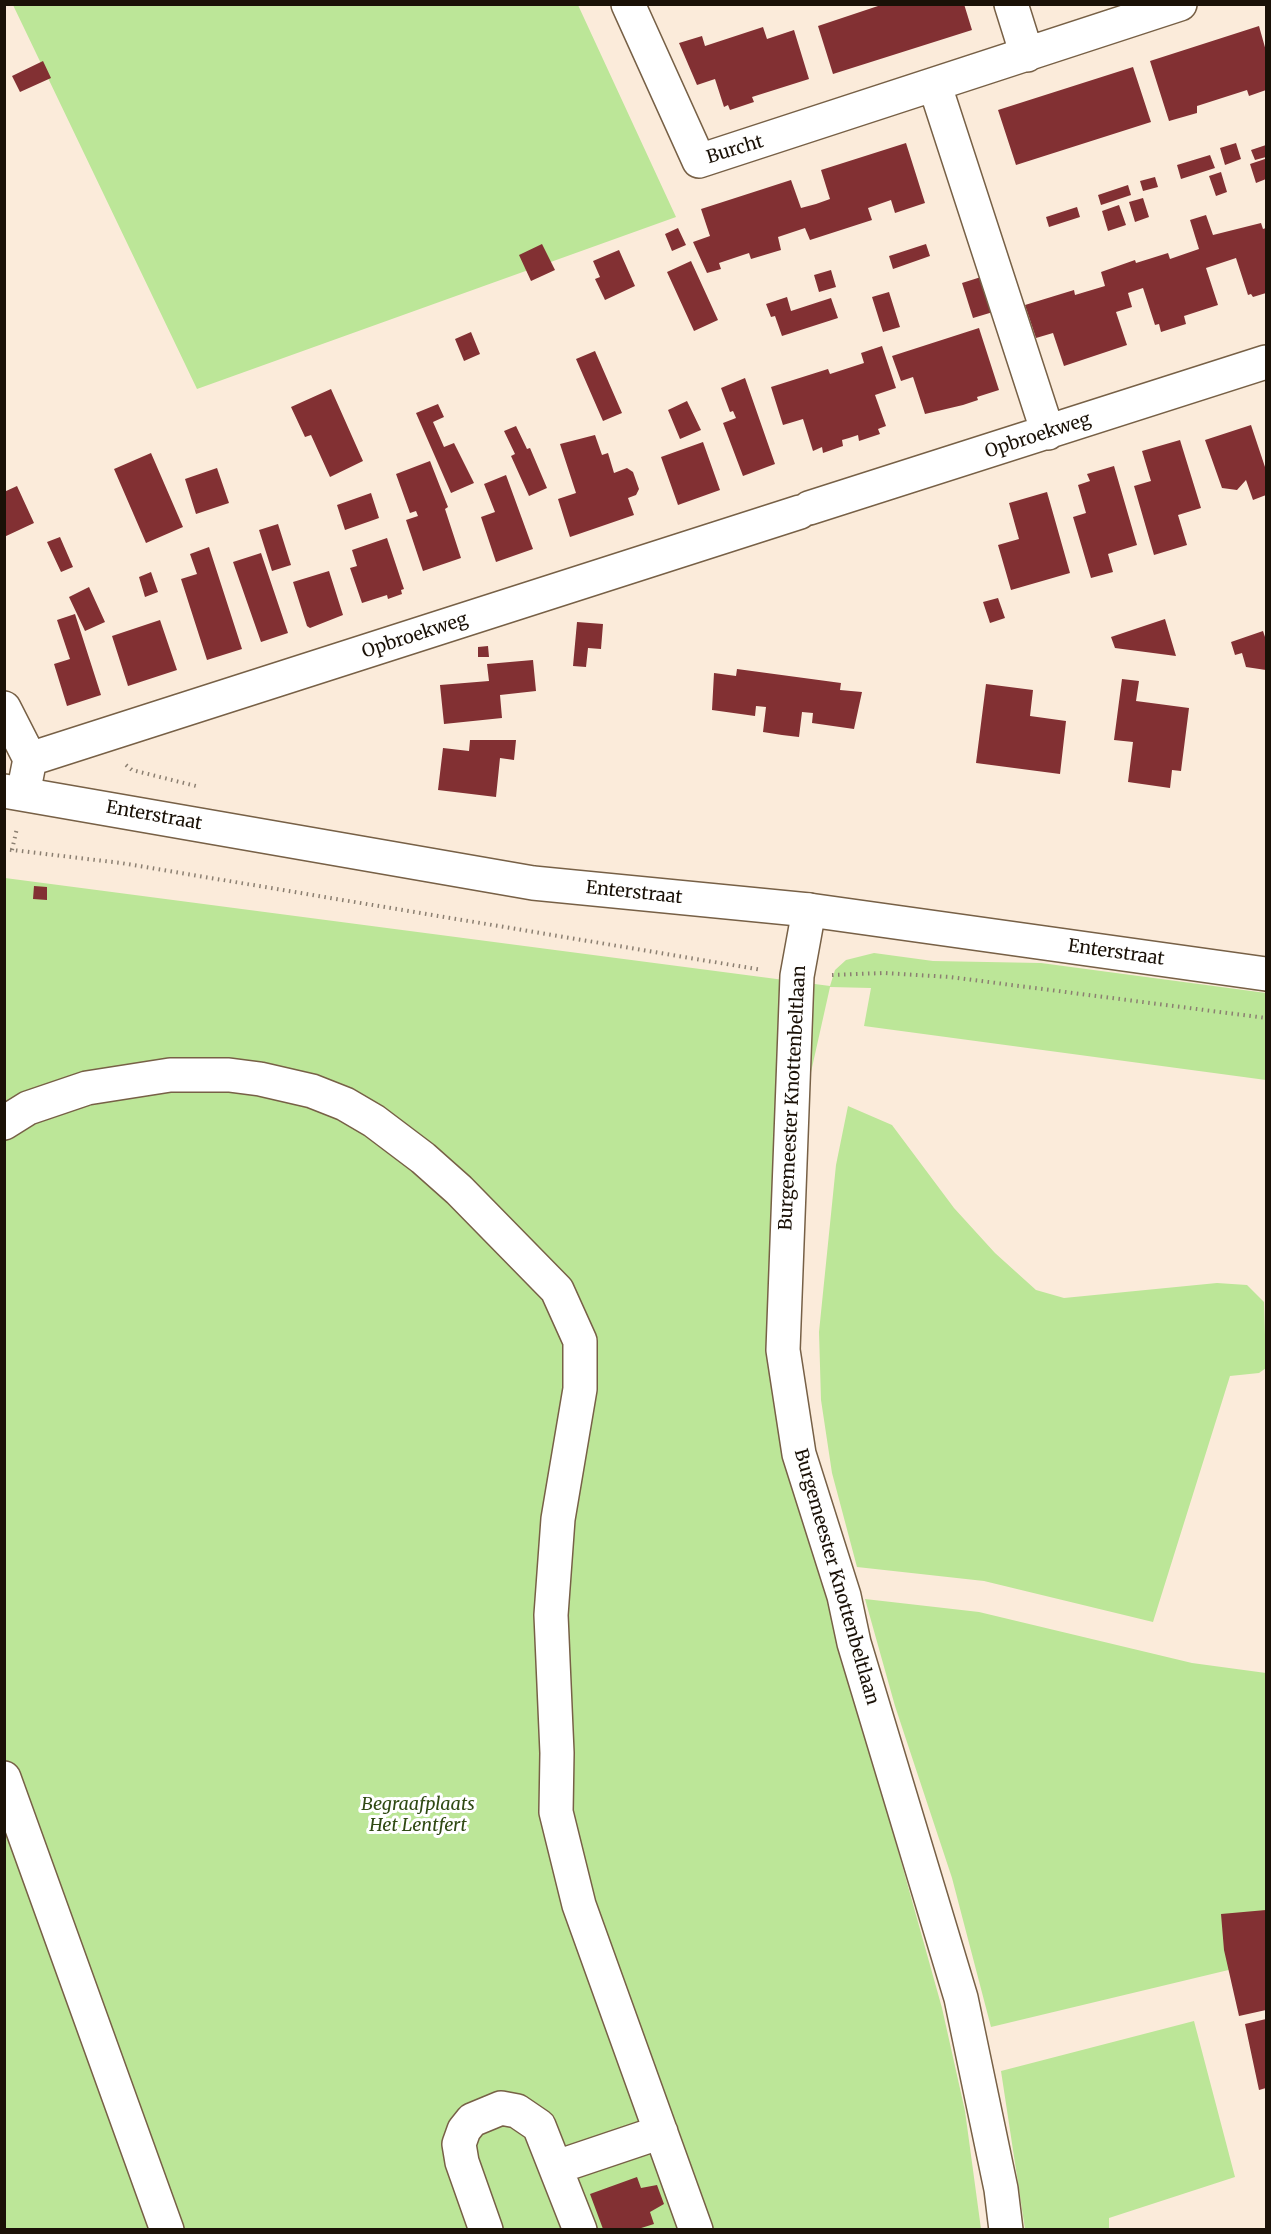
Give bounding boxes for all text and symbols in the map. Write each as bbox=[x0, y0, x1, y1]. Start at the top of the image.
street label: Burcht bbox=[704, 131, 766, 169]
street label: Opbroekweg bbox=[982, 409, 1094, 463]
street label: Opbroekweg bbox=[359, 609, 471, 663]
street label: Enterstraat bbox=[104, 797, 204, 835]
street label: Enterstraat bbox=[585, 877, 683, 909]
street label: Enterstraat bbox=[1066, 936, 1166, 970]
street label: Burgemeester Knottenbeltlaan bbox=[775, 965, 811, 1231]
street label: Burgemeester Knottenbeltlaan bbox=[789, 1446, 883, 1708]
park label: Begraafplaats Het Lentfert bbox=[361, 1794, 475, 1836]

